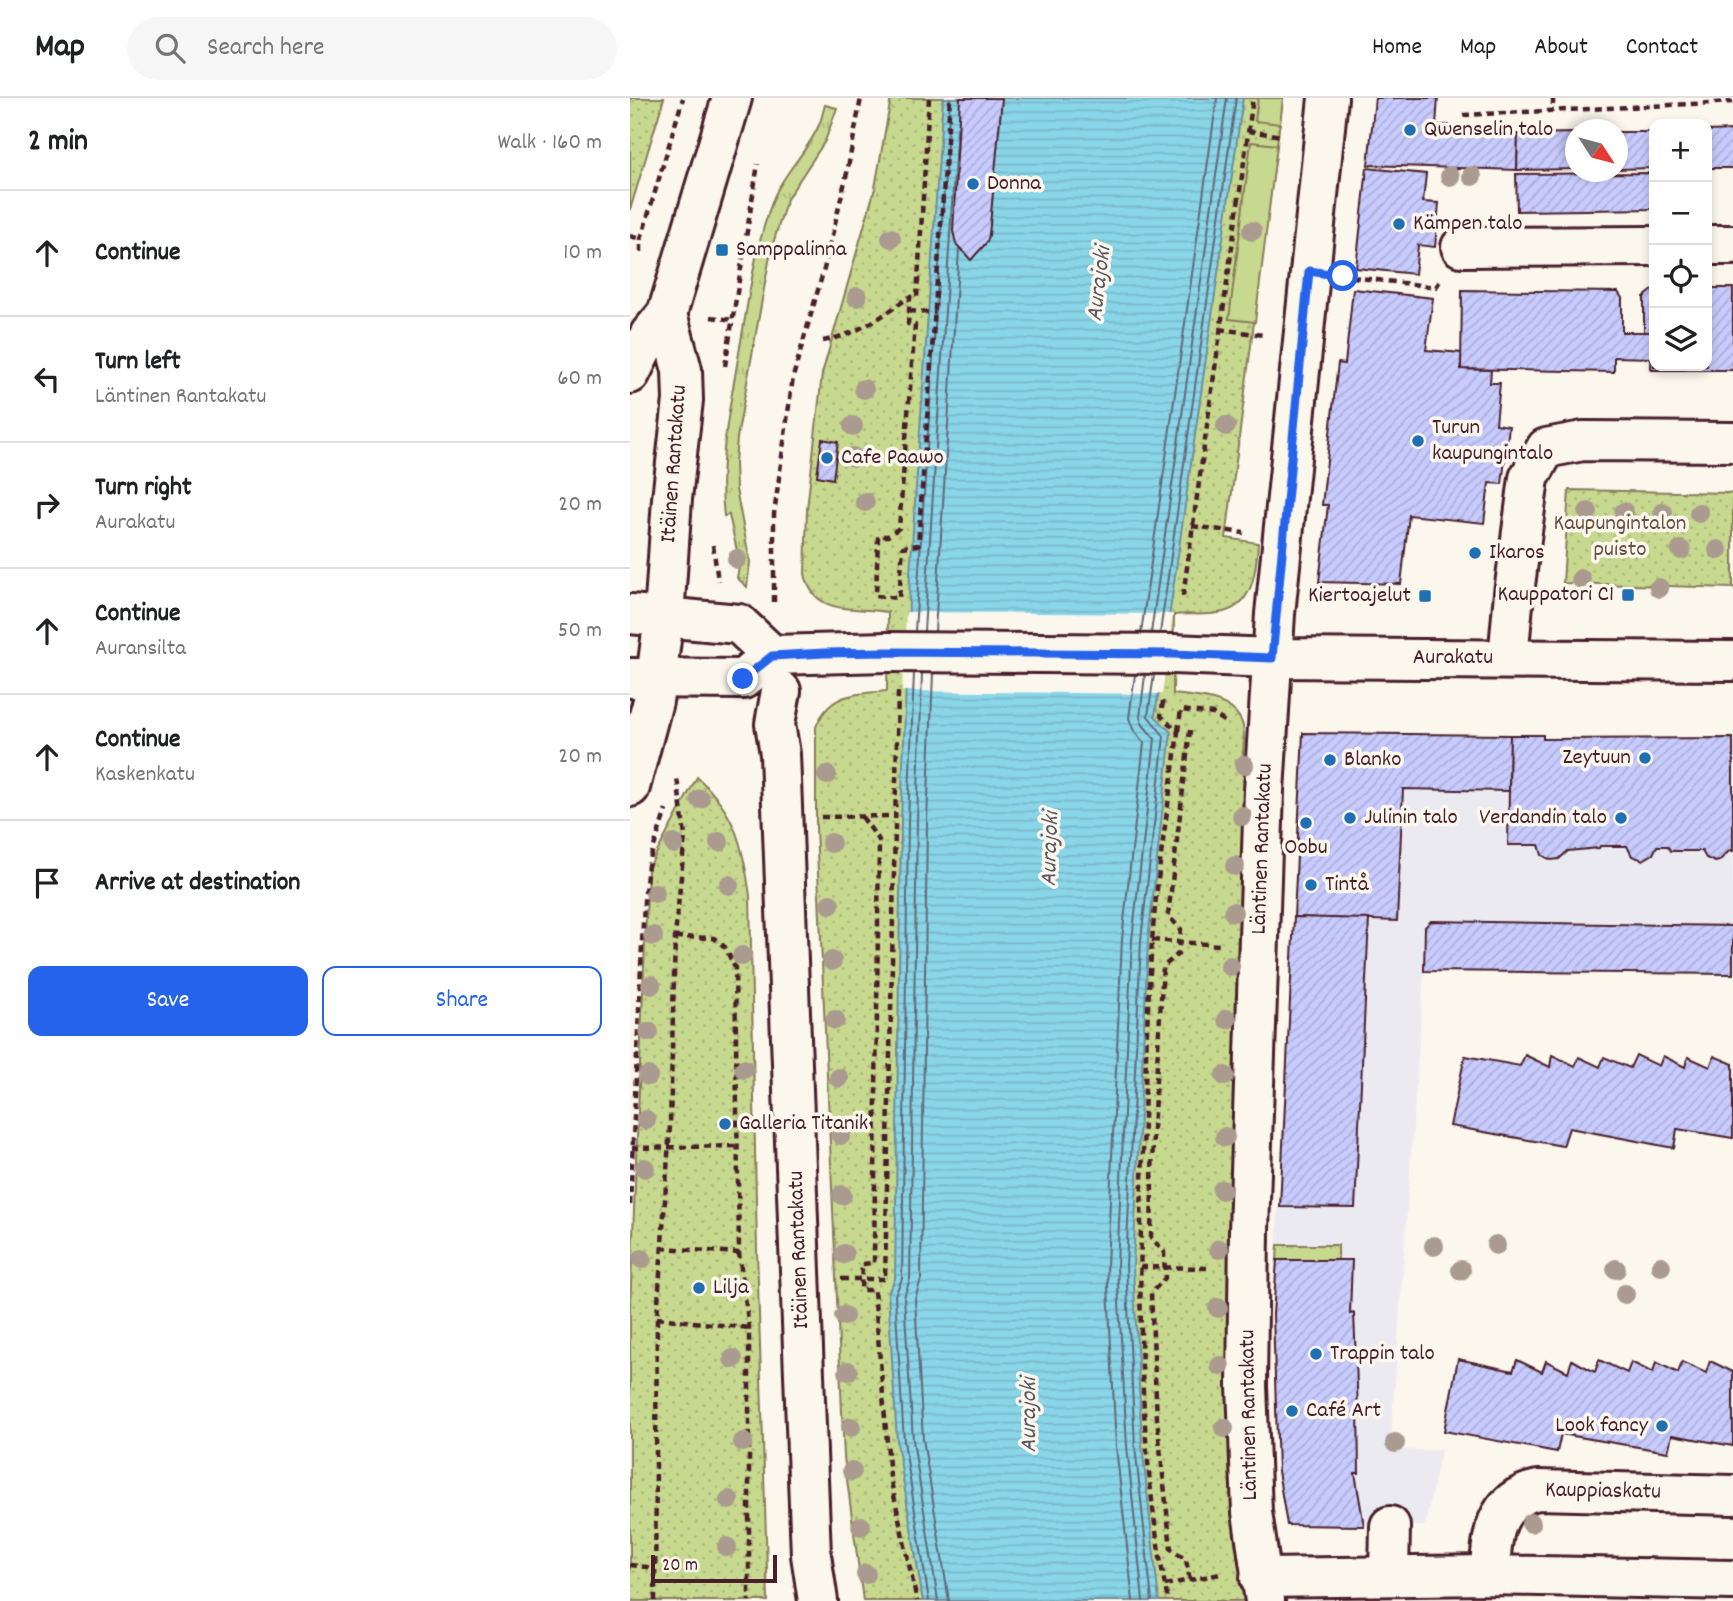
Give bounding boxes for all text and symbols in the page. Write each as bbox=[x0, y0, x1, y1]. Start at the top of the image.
search box bbox=[127, 17, 617, 80]
text: Map bbox=[35, 25, 85, 72]
icon: search bbox=[151, 29, 189, 67]
text: Search here bbox=[207, 30, 325, 67]
text: Home bbox=[1372, 31, 1422, 65]
text: Map bbox=[1460, 31, 1496, 65]
text: About bbox=[1534, 31, 1588, 65]
text: Contact bbox=[1626, 31, 1698, 65]
place label: Qwenselin talo bbox=[1424, 114, 1553, 147]
north arrow bbox=[1565, 119, 1628, 182]
map controls bbox=[1649, 119, 1712, 371]
button: + bbox=[1649, 119, 1712, 182]
text: 2 min bbox=[28, 122, 88, 165]
marker: Qwenselin talo bbox=[1402, 122, 1418, 138]
text: Walk · 160 m bbox=[497, 127, 602, 160]
place label: Donna bbox=[987, 168, 1042, 201]
marker: Donna bbox=[965, 176, 981, 192]
button: − bbox=[1649, 182, 1712, 245]
place label: Kämpen talo bbox=[1413, 208, 1523, 241]
marker: Kämpen talo bbox=[1391, 216, 1407, 232]
icon: ahead bbox=[28, 234, 66, 272]
place label: Samppalinna bbox=[736, 234, 848, 267]
text: Continue bbox=[95, 235, 180, 272]
text: 10 m bbox=[563, 237, 602, 270]
water label: Aurajoki bbox=[1079, 241, 1122, 323]
marker: Samppalinna bbox=[714, 242, 730, 258]
button: locate bbox=[1649, 245, 1712, 308]
route start bbox=[1327, 260, 1358, 291]
button: layers bbox=[1649, 308, 1712, 371]
text: Turn left bbox=[95, 344, 181, 381]
icon: left bbox=[28, 360, 66, 398]
text: 60 m bbox=[557, 363, 602, 396]
text: Läntinen Rantakatu bbox=[95, 381, 266, 414]
street label: Itäinen Rantakatu bbox=[653, 384, 697, 544]
place label: Turun kaupungintalo bbox=[1432, 412, 1553, 471]
marker: Turun kaupungintalo bbox=[1410, 433, 1426, 449]
place label: Cafe Paawo bbox=[841, 442, 944, 475]
marker: Cafe Paawo bbox=[819, 450, 835, 466]
text: Turn right bbox=[95, 470, 192, 507]
icon: right bbox=[28, 486, 66, 524]
text: 20 m bbox=[558, 489, 602, 522]
text: Aurakatu bbox=[95, 507, 175, 540]
park label: Kaupungintalon puisto bbox=[1554, 508, 1687, 567]
place label: Ikaros bbox=[1489, 537, 1545, 570]
marker: Ikaros bbox=[1467, 545, 1483, 561]
place label: Kauppatori C1 bbox=[1498, 579, 1614, 612]
place label: Kiertoajelut bbox=[1308, 580, 1411, 613]
marker: Kauppatori C1 bbox=[1620, 587, 1636, 603]
marker: Kiertoajelut bbox=[1417, 588, 1433, 604]
text: Continue bbox=[95, 596, 180, 633]
icon: ahead bbox=[28, 612, 66, 650]
text: 50 m bbox=[558, 615, 602, 648]
text: Auransilta bbox=[95, 633, 186, 666]
street label: Aurakatu bbox=[1413, 642, 1493, 675]
route end bbox=[727, 663, 758, 694]
text: Continue bbox=[95, 722, 180, 759]
icon: ahead bbox=[28, 738, 66, 776]
text: 20 m bbox=[558, 741, 602, 774]
place label: Zeytuun bbox=[1562, 742, 1631, 775]
place label: Blanko bbox=[1344, 744, 1401, 777]
marker: Zeytuun bbox=[1637, 750, 1653, 766]
marker: Blanko bbox=[1322, 752, 1338, 768]
text: Kaskenkatu bbox=[95, 759, 195, 792]
street label: Läntinen Rantakatu bbox=[1244, 763, 1282, 935]
place label: Julinin talo bbox=[1364, 802, 1458, 835]
place label: Verdandin talo bbox=[1479, 802, 1607, 835]
water label: Aurajoki bbox=[1033, 807, 1069, 887]
marker: Julinin talo bbox=[1342, 810, 1358, 826]
marker: Verdandin talo bbox=[1613, 810, 1629, 826]
marker: Oobu bbox=[1298, 815, 1314, 831]
place label: Oobu bbox=[1284, 832, 1328, 865]
icon: arrive bbox=[28, 864, 66, 902]
text: Arrive at destination bbox=[95, 865, 300, 902]
place label: Tintå bbox=[1325, 869, 1370, 902]
marker: Tintå bbox=[1303, 877, 1319, 893]
button: Save bbox=[28, 966, 308, 1036]
button: Share bbox=[322, 966, 602, 1036]
place label: Galleria Titanik bbox=[739, 1108, 868, 1141]
marker: Galleria Titanik bbox=[717, 1116, 733, 1132]
street label: Itäinen Rantakatu bbox=[781, 1170, 819, 1330]
place label: Lilja bbox=[713, 1272, 750, 1305]
marker: Lilja bbox=[691, 1280, 707, 1296]
street label: Läntinen Rantakatu bbox=[1232, 1329, 1268, 1501]
place label: Trappin talo bbox=[1330, 1338, 1435, 1371]
marker: Trappin talo bbox=[1308, 1346, 1324, 1362]
water label: Aurajoki bbox=[1013, 1374, 1047, 1452]
place label: Café Art bbox=[1306, 1395, 1381, 1428]
marker: Café Art bbox=[1284, 1403, 1300, 1419]
place label: Look fancy bbox=[1555, 1410, 1649, 1443]
marker: Look fancy bbox=[1654, 1418, 1670, 1434]
street label: Kauppiaskatu bbox=[1545, 1474, 1661, 1510]
scale bar bbox=[651, 1552, 777, 1584]
text: 20 m bbox=[662, 1553, 698, 1580]

